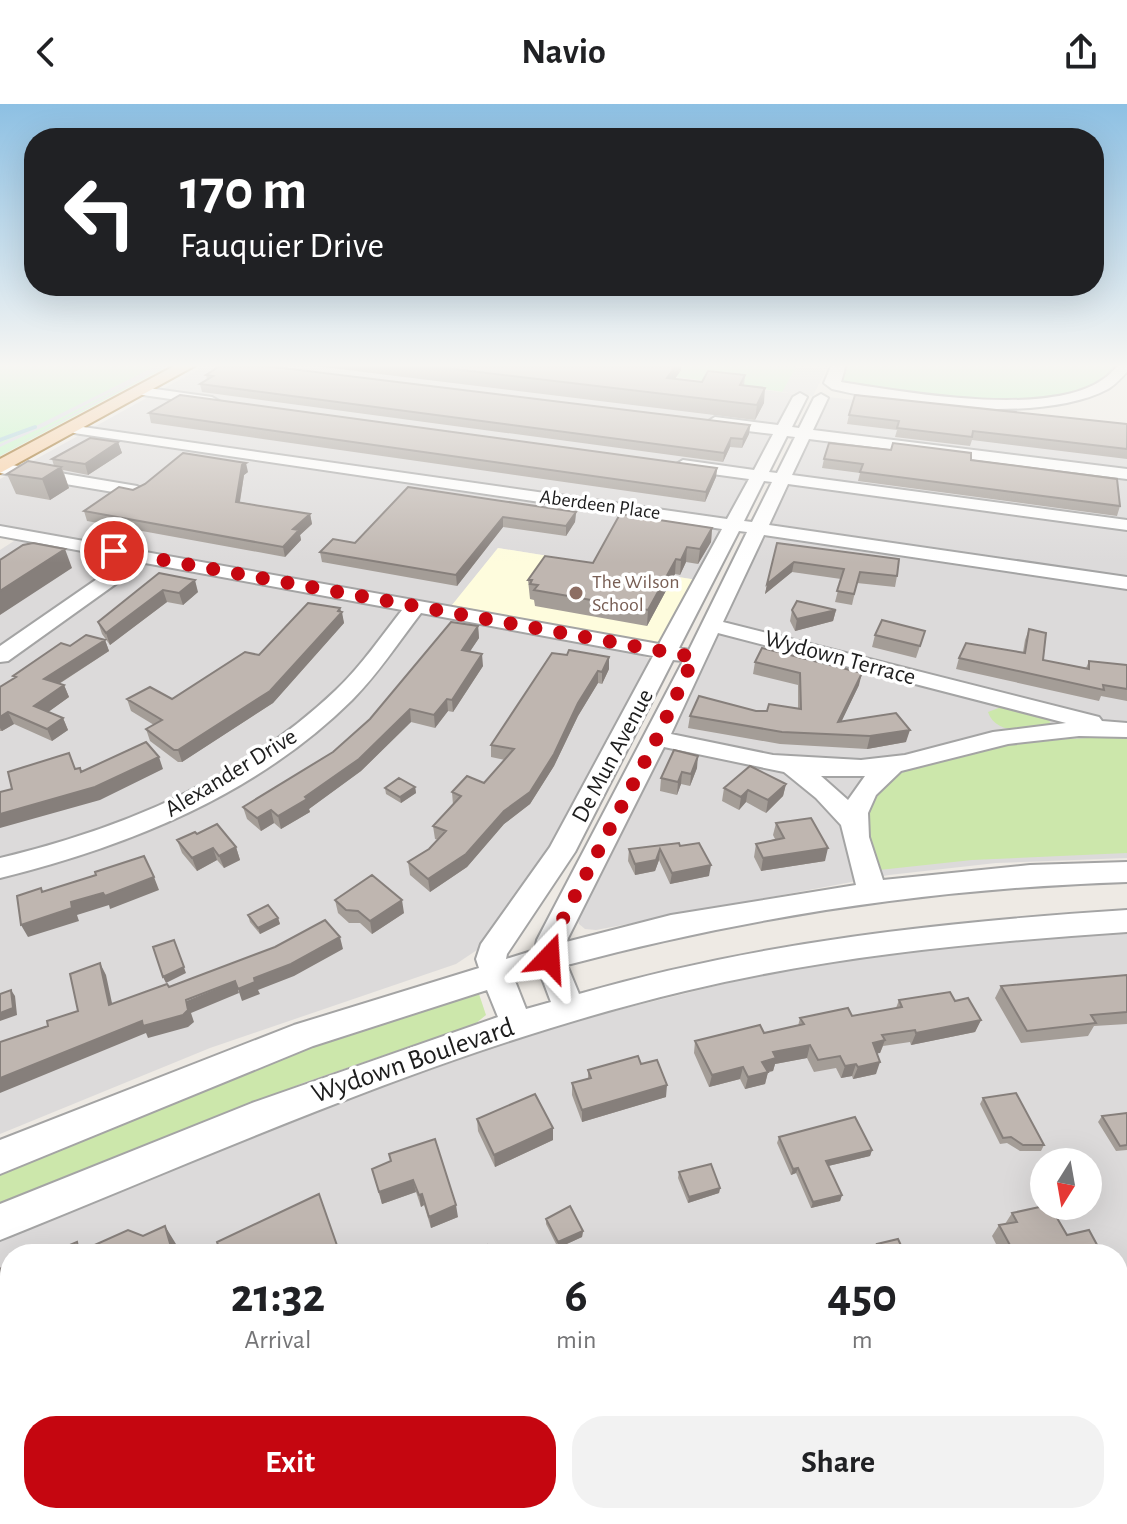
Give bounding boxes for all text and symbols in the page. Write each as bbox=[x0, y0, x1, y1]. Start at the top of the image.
icon: back bbox=[24, 30, 68, 74]
icon: share bbox=[1059, 30, 1103, 74]
text: Navio bbox=[521, 34, 606, 70]
icon: left bbox=[48, 160, 152, 264]
text: 170 m bbox=[180, 163, 307, 219]
text: Fauquier Drive bbox=[180, 228, 384, 264]
street label: Aberdeen Place bbox=[538, 487, 662, 523]
pin bbox=[80, 517, 148, 585]
icon: arrive bbox=[92, 529, 136, 573]
place label: The Wilson School bbox=[592, 572, 680, 615]
marker: The Wilson School bbox=[567, 584, 585, 602]
street label: Wydown Terrace bbox=[762, 626, 918, 690]
street label: De Mun Avenue bbox=[568, 685, 658, 827]
street label: Alexander Drive bbox=[161, 724, 301, 822]
position arrow bbox=[507, 916, 591, 1000]
street label: Wydown Boulevard bbox=[308, 1013, 518, 1109]
north arrow bbox=[1030, 1148, 1102, 1220]
map controls bbox=[1030, 1148, 1102, 1220]
text: 21:32 bbox=[231, 1273, 325, 1321]
text: 6 bbox=[565, 1273, 588, 1321]
text: 450 bbox=[827, 1273, 897, 1321]
text: Arrival bbox=[245, 1327, 311, 1353]
text: min bbox=[556, 1327, 596, 1353]
text: m bbox=[852, 1327, 873, 1353]
button: Exit bbox=[24, 1416, 556, 1508]
button: Share bbox=[572, 1416, 1104, 1508]

